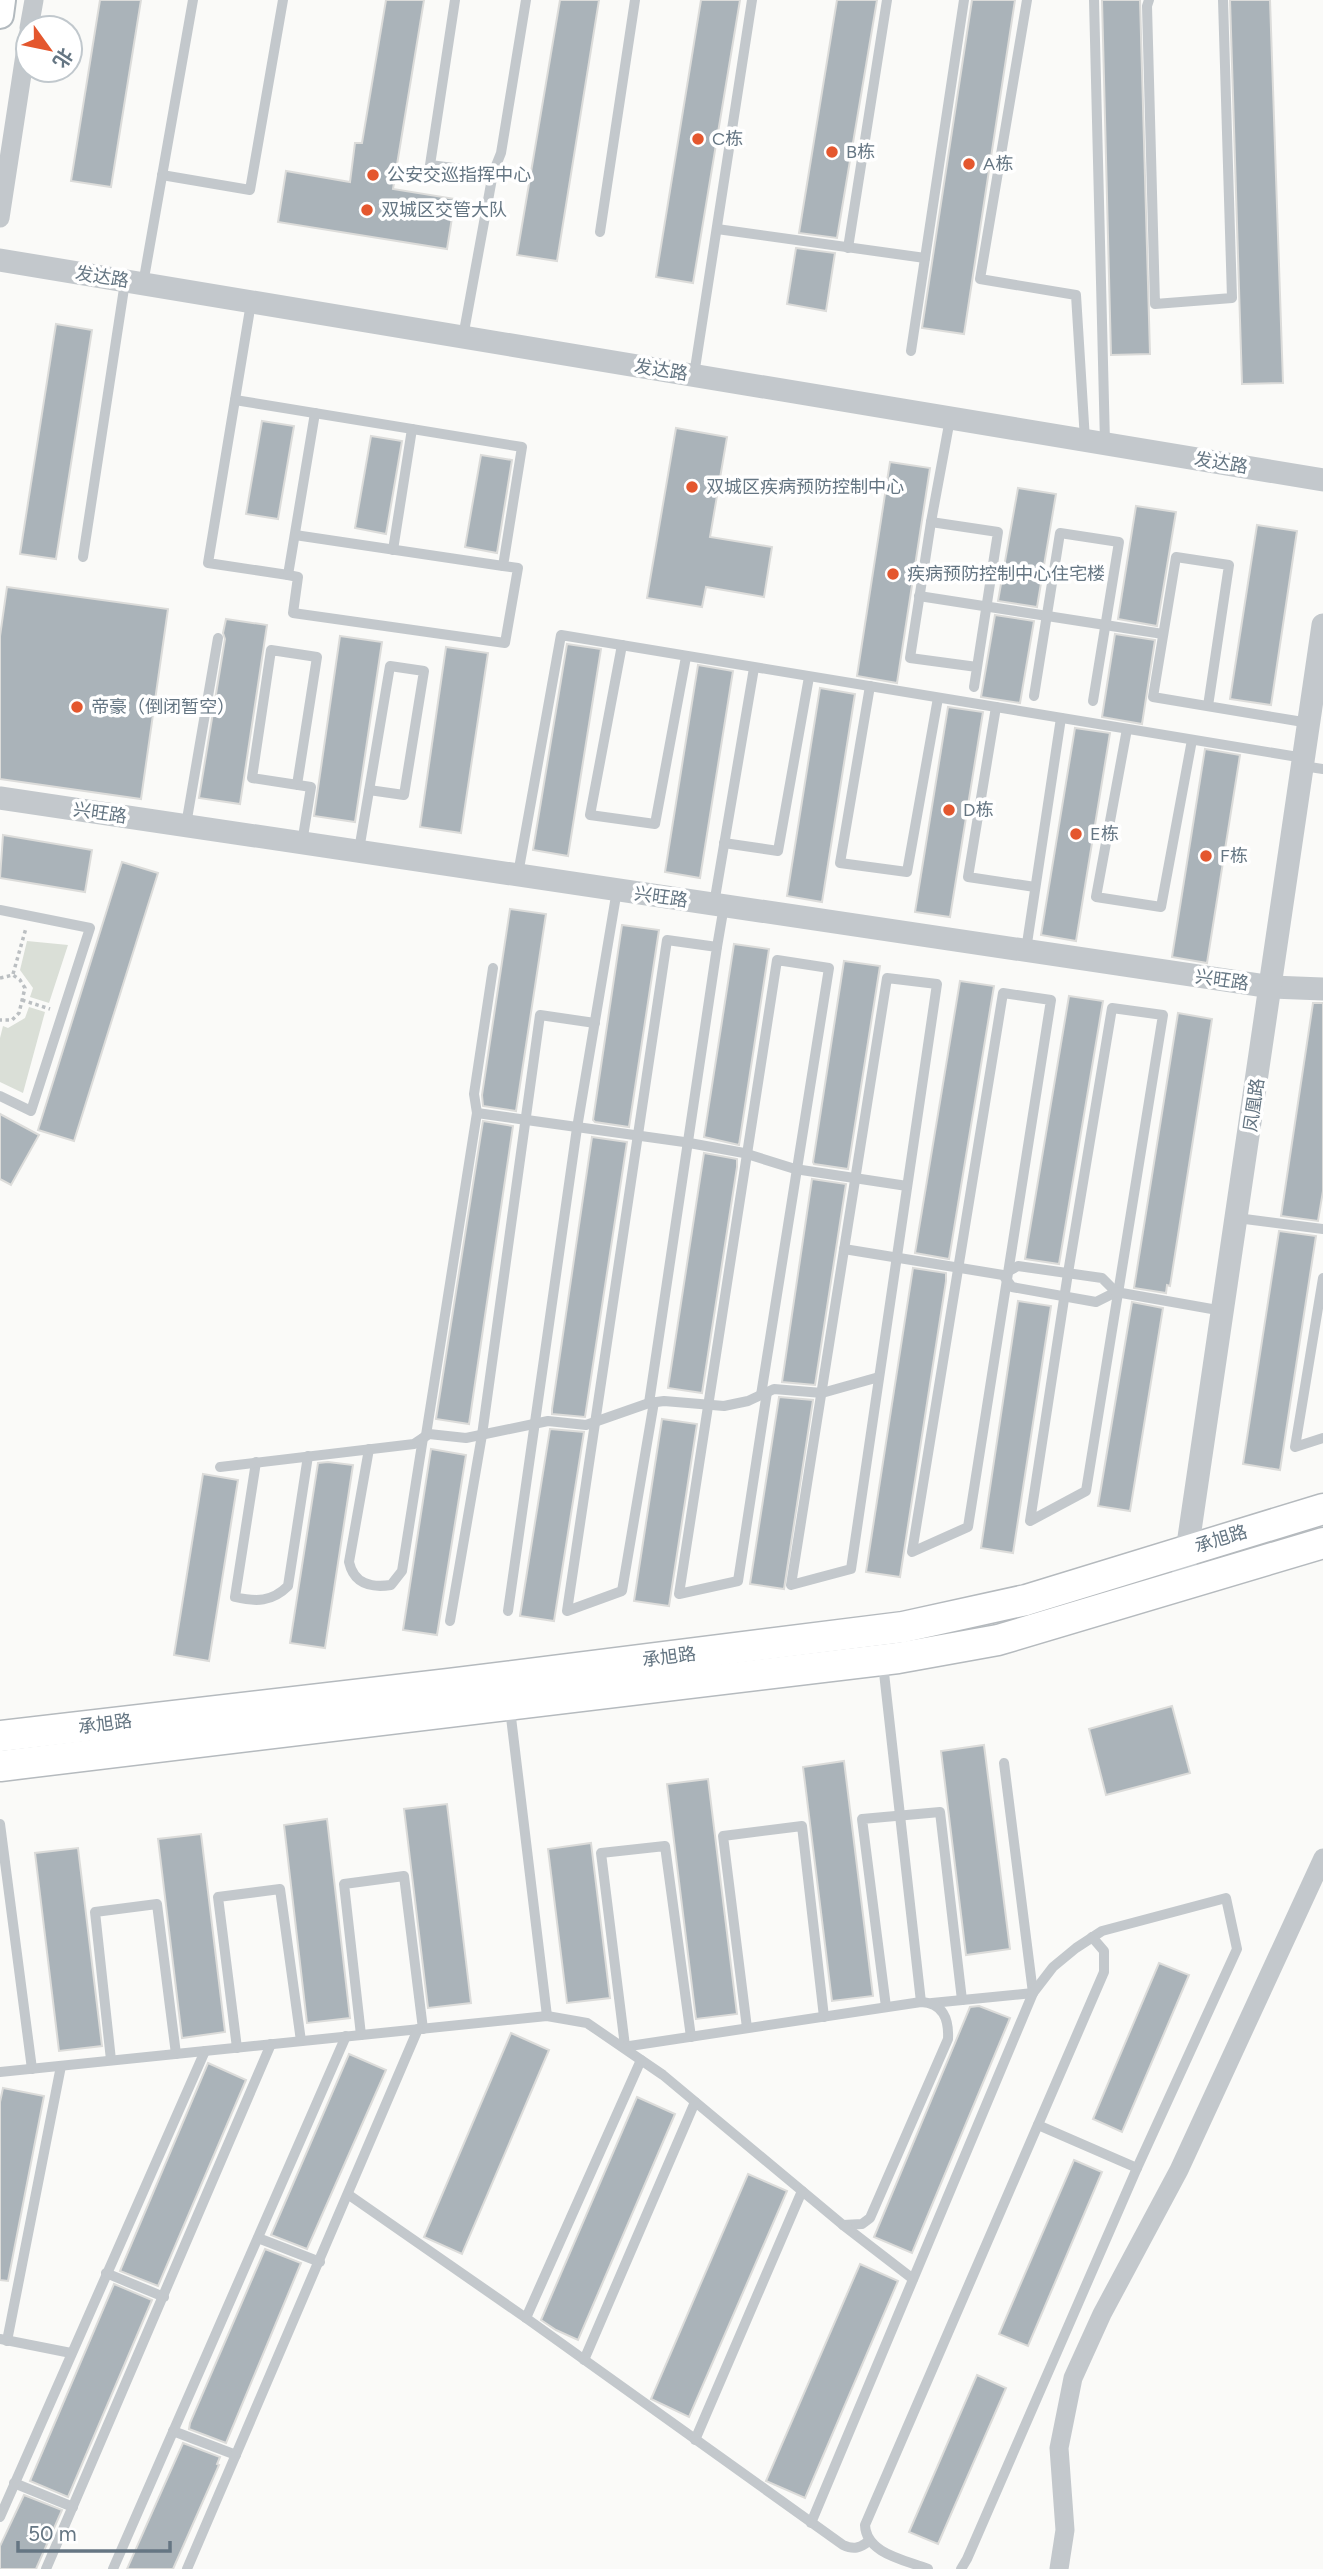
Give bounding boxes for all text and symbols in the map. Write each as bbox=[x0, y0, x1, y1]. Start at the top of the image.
north arrow bbox=[14, 14, 84, 84]
text: 北 bbox=[48, 44, 78, 72]
place label: C栋 bbox=[712, 128, 743, 150]
marker: C栋 bbox=[690, 131, 706, 147]
place label: B栋 bbox=[846, 141, 875, 163]
marker: B栋 bbox=[824, 144, 840, 160]
place label: A栋 bbox=[983, 153, 1013, 175]
marker: A栋 bbox=[961, 156, 977, 172]
place label: 公安交巡指挥中心 bbox=[387, 164, 531, 186]
marker: 公安交巡指挥中心 bbox=[365, 167, 381, 183]
place label: 双城区交管大队 bbox=[381, 199, 507, 221]
marker: 双城区交管大队 bbox=[359, 202, 375, 218]
street label: 发达路 bbox=[74, 262, 130, 292]
street label: 发达路 bbox=[633, 355, 689, 385]
street label: 发达路 bbox=[1193, 448, 1249, 478]
place label: 双城区疾病预防控制中心 bbox=[706, 476, 904, 498]
marker: 双城区疾病预防控制中心 bbox=[684, 479, 700, 495]
place label: 疾病预防控制中心住宅楼 bbox=[907, 563, 1105, 585]
marker: 疾病预防控制中心住宅楼 bbox=[885, 566, 901, 582]
place label: 帝豪（倒闭暂空） bbox=[91, 696, 235, 718]
marker: 帝豪（倒闭暂空） bbox=[69, 699, 85, 715]
street label: 兴旺路 bbox=[72, 798, 128, 828]
place label: D栋 bbox=[963, 799, 993, 821]
marker: D栋 bbox=[941, 802, 957, 818]
place label: E栋 bbox=[1090, 823, 1119, 845]
marker: E栋 bbox=[1068, 826, 1084, 842]
place label: F栋 bbox=[1220, 845, 1248, 867]
marker: F栋 bbox=[1198, 848, 1214, 864]
street label: 兴旺路 bbox=[633, 882, 689, 912]
street label: 兴旺路 bbox=[1194, 965, 1250, 995]
street label: 凤凰路 bbox=[1239, 1077, 1269, 1133]
street label: 承旭路 bbox=[1192, 1521, 1250, 1557]
street label: 承旭路 bbox=[641, 1643, 697, 1671]
street label: 承旭路 bbox=[77, 1710, 133, 1738]
scale bar bbox=[18, 2510, 170, 2554]
text: 50 m bbox=[28, 2521, 77, 2546]

